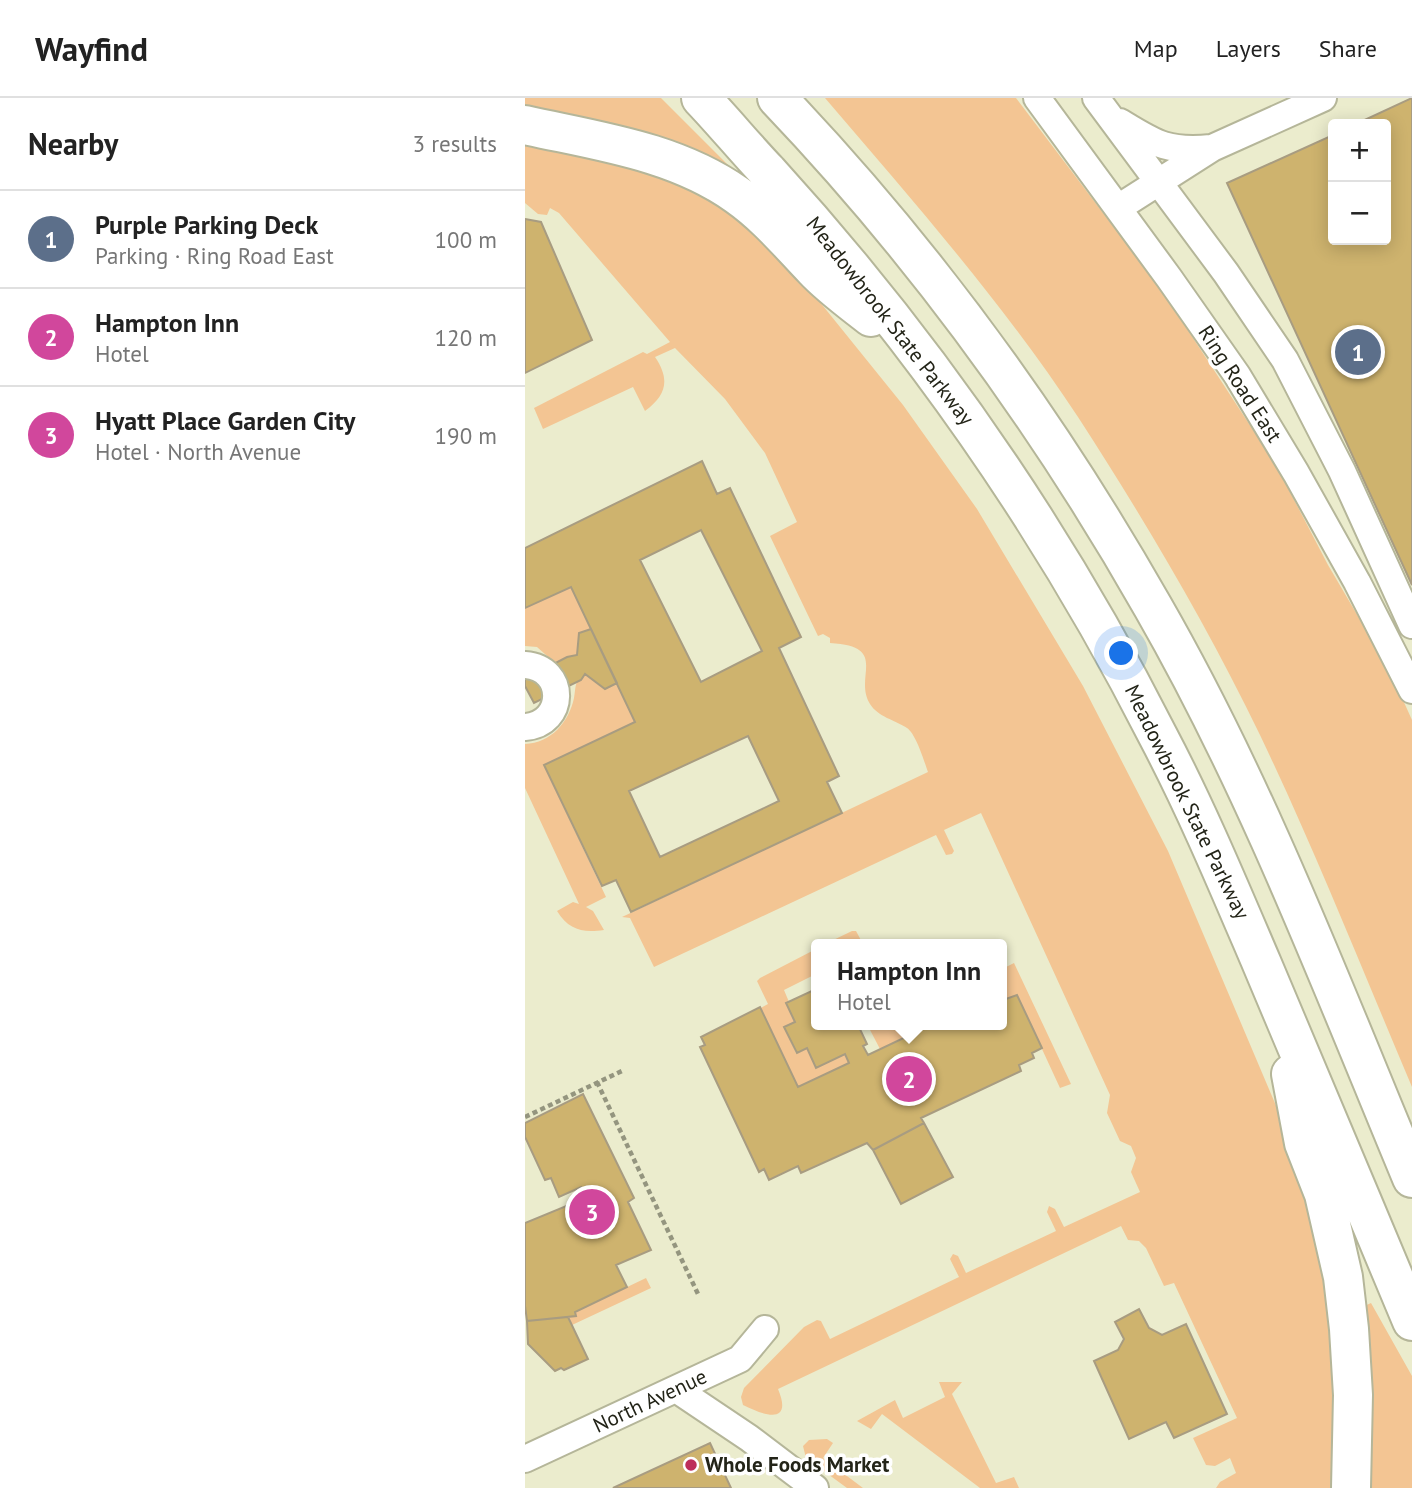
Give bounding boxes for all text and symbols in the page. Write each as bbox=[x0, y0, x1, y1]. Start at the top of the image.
text: Wayfind bbox=[35, 27, 148, 70]
text: Map bbox=[1134, 33, 1178, 64]
text: Layers bbox=[1216, 33, 1281, 64]
text: Share bbox=[1319, 33, 1377, 64]
map controls bbox=[1328, 119, 1391, 245]
button: + bbox=[1328, 119, 1391, 182]
text: Nearby bbox=[28, 124, 118, 163]
text: 3 results bbox=[413, 129, 497, 158]
button: − bbox=[1328, 182, 1391, 245]
text: Purple Parking Deck bbox=[95, 208, 318, 241]
street label: Meadowbrook State Parkway bbox=[800, 211, 980, 431]
text: 1 bbox=[44, 225, 58, 254]
text: 100 m bbox=[435, 225, 497, 254]
text: Parking · Ring Road East bbox=[95, 241, 334, 270]
text: Hampton Inn bbox=[95, 306, 239, 339]
street label: Ring Road East bbox=[1193, 320, 1288, 447]
text: 2 bbox=[44, 323, 58, 352]
text: 120 m bbox=[435, 323, 497, 352]
pin: 1 bbox=[1335, 326, 1381, 378]
text: Hotel bbox=[95, 339, 149, 368]
text: Hyatt Place Garden City bbox=[95, 404, 355, 437]
text: 3 bbox=[44, 421, 58, 450]
text: 190 m bbox=[435, 421, 497, 450]
text: Hotel · North Avenue bbox=[95, 437, 301, 466]
your location bbox=[1104, 636, 1138, 670]
street label: Meadowbrook State Parkway bbox=[1119, 680, 1256, 924]
popup bbox=[811, 939, 1007, 1030]
text: Hampton Inn bbox=[837, 954, 981, 987]
text: Hotel bbox=[837, 987, 891, 1016]
pin: 2 bbox=[886, 1053, 932, 1105]
pin: 3 bbox=[569, 1186, 615, 1238]
street label: North Avenue bbox=[589, 1362, 711, 1439]
place label: Whole Foods Market bbox=[705, 1451, 890, 1478]
marker: Whole Foods Market bbox=[683, 1457, 699, 1473]

